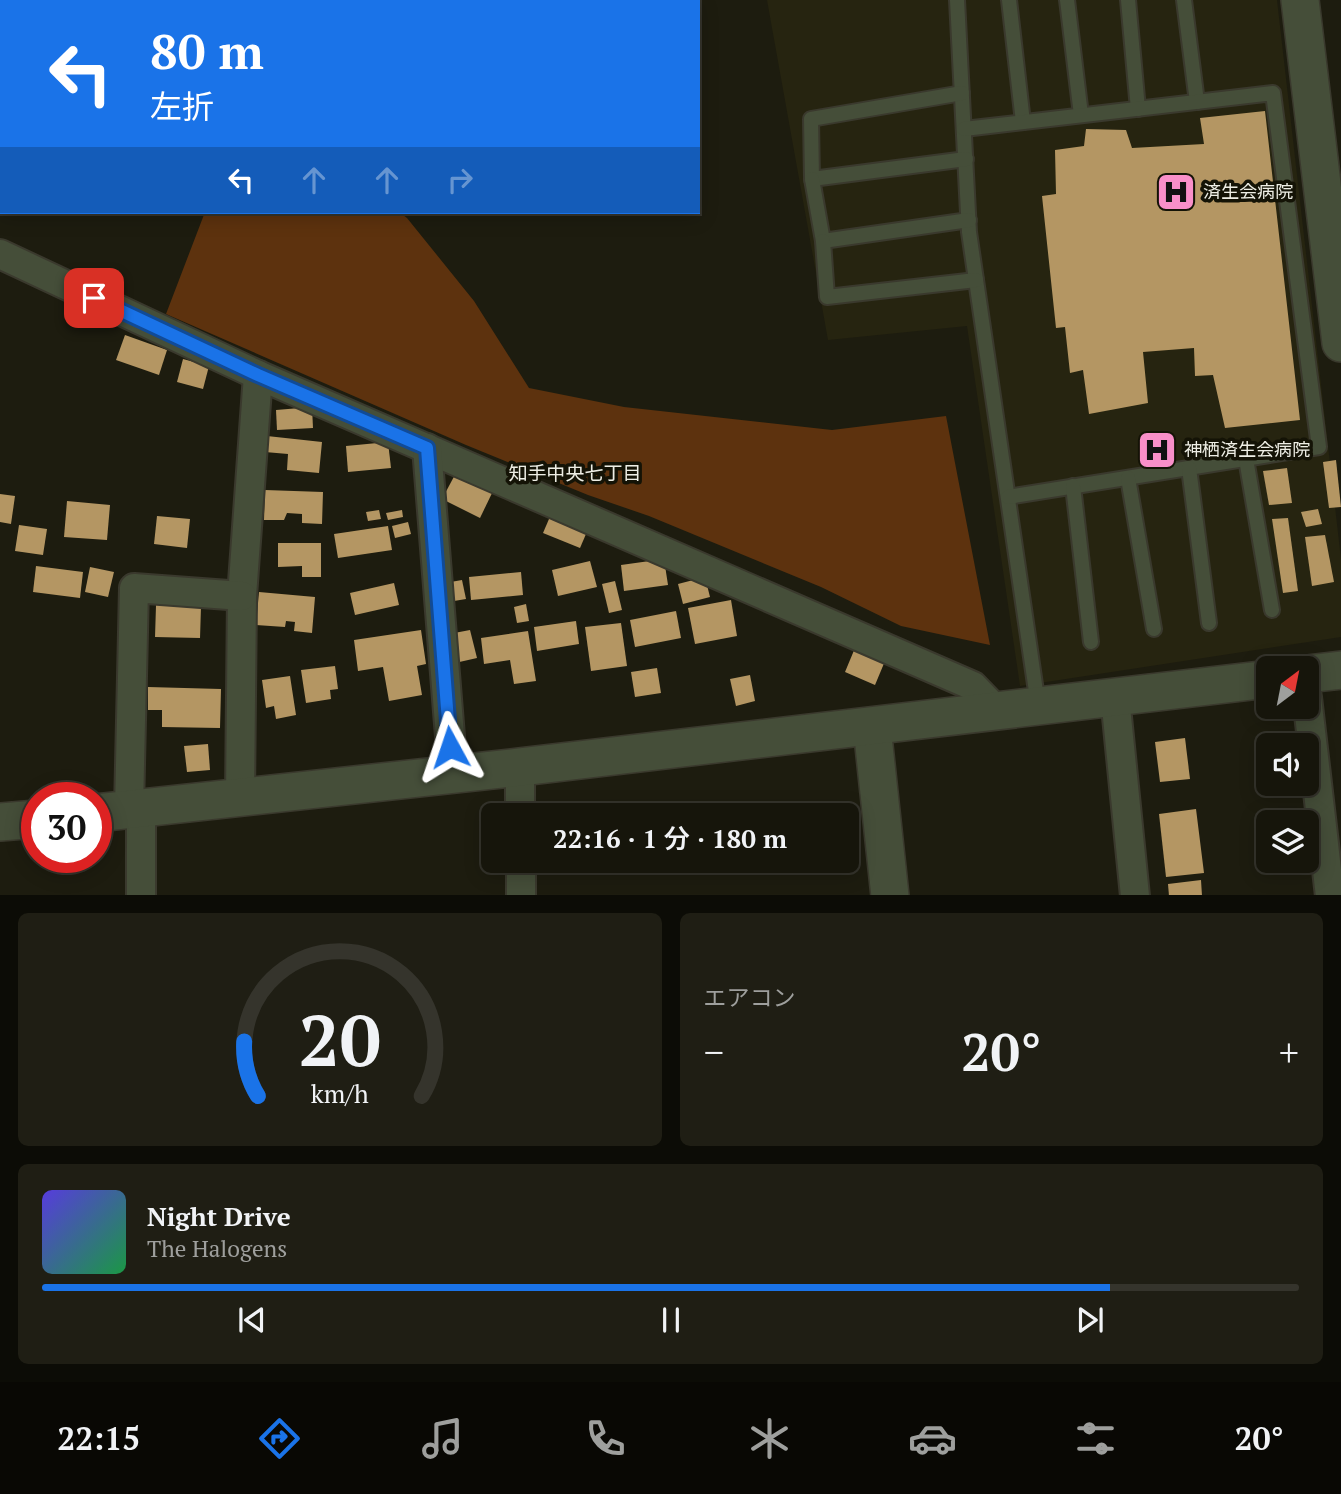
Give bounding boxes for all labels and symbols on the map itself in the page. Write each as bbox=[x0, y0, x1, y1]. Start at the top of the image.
hospital icon: 済生会病院 bbox=[1155, 171, 1197, 213]
place label: 済生会病院 bbox=[1203, 179, 1293, 203]
pin bbox=[64, 268, 124, 328]
hospital icon: 神栖済生会病院 bbox=[1136, 429, 1178, 471]
place label: 神栖済生会病院 bbox=[1184, 437, 1310, 461]
district label: 知手中央七丁目 bbox=[508, 460, 642, 485]
north arrow bbox=[1256, 656, 1320, 719]
position arrow bbox=[413, 710, 487, 784]
speed limit sign: 30 bbox=[21, 782, 112, 873]

